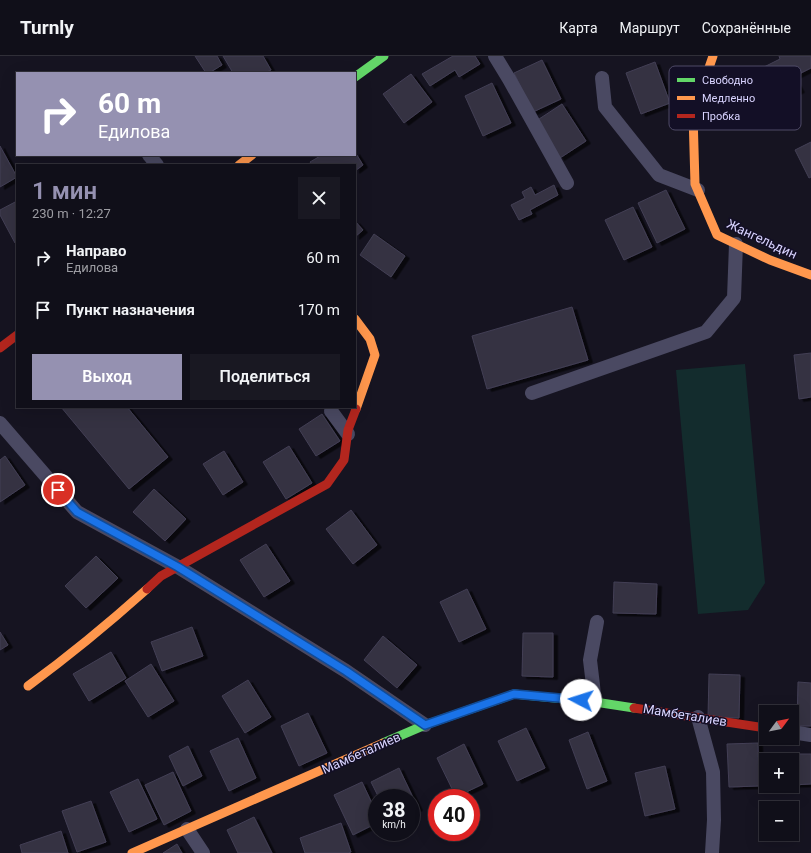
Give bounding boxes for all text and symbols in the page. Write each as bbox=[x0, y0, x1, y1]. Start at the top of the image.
text: Turnly bbox=[20, 16, 74, 39]
text: Карта bbox=[559, 20, 598, 36]
text: Маршрут bbox=[620, 20, 680, 36]
text: Сохранённые bbox=[702, 20, 791, 36]
legend bbox=[669, 66, 801, 130]
text: Свободно bbox=[702, 74, 753, 87]
text: 60 m bbox=[98, 87, 161, 120]
icon: right bbox=[32, 88, 84, 140]
text: Медленно bbox=[702, 92, 755, 105]
text: Пробка bbox=[702, 110, 740, 123]
text: Едилова bbox=[98, 121, 170, 142]
text: 1 мин bbox=[32, 177, 97, 205]
button: close bbox=[298, 177, 340, 219]
text: 230 m · 12:27 bbox=[32, 206, 111, 221]
street label: Жангельдин bbox=[724, 216, 800, 262]
text: Направо bbox=[66, 242, 127, 260]
icon: right bbox=[32, 247, 54, 269]
text: 60 m bbox=[306, 249, 340, 267]
text: Едилова bbox=[66, 260, 118, 275]
icon: arrive bbox=[32, 299, 54, 321]
text: Пункт назначения bbox=[66, 301, 195, 319]
text: 170 m bbox=[298, 301, 340, 319]
button: Выход bbox=[32, 354, 182, 400]
button: Поделиться bbox=[190, 354, 340, 400]
pin bbox=[41, 473, 75, 507]
icon: arrive bbox=[47, 479, 69, 501]
position arrow bbox=[560, 679, 602, 721]
street label: Мамбеталиев bbox=[642, 701, 728, 729]
north arrow bbox=[759, 705, 799, 745]
map controls bbox=[759, 705, 799, 841]
street label: Мамбеталиев bbox=[319, 729, 403, 777]
button: + bbox=[759, 753, 799, 793]
speed limit sign: 40 bbox=[428, 789, 480, 841]
text: 38 bbox=[383, 798, 405, 822]
button: − bbox=[759, 801, 799, 841]
text: km/h bbox=[382, 819, 406, 830]

